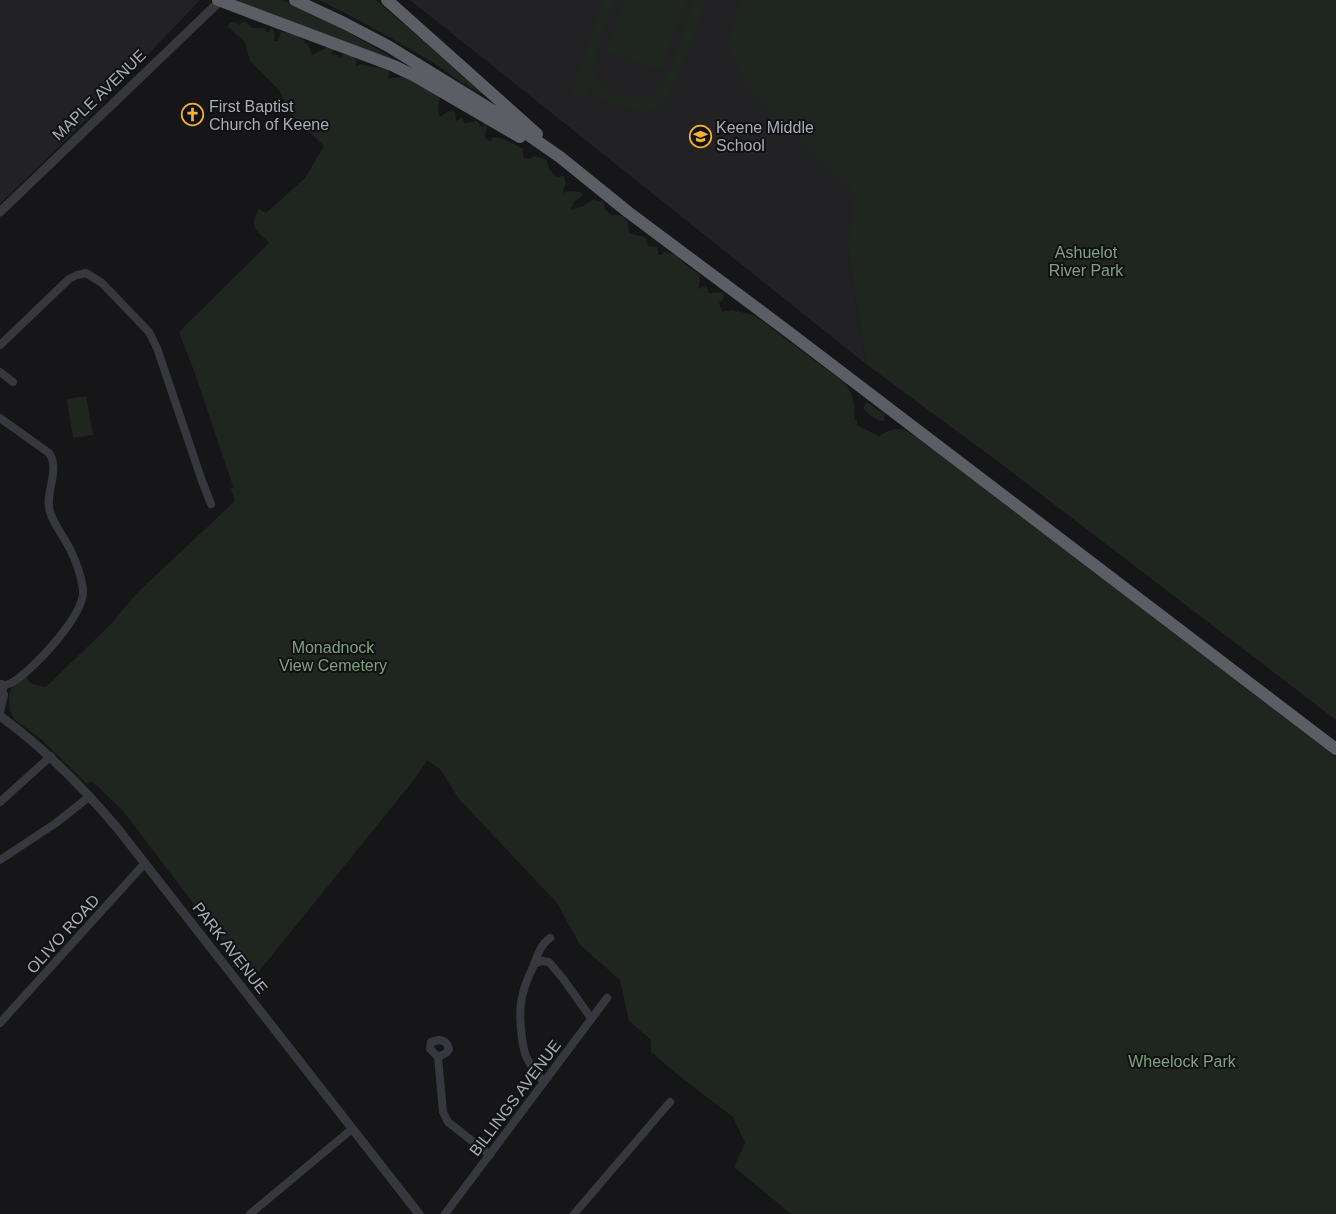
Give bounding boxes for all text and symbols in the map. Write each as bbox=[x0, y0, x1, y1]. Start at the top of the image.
street label: MAPLE AVENUE bbox=[49, 46, 149, 144]
place label: First Baptist Church of Keene bbox=[209, 98, 329, 133]
church icon: First Baptist Church of Keene bbox=[181, 103, 205, 127]
place label: Keene Middle School bbox=[716, 119, 814, 154]
school or university icon: Keene Middle School bbox=[688, 124, 712, 148]
park label: Ashuelot River Park bbox=[1049, 244, 1124, 279]
park label: Monadnock View Cemetery bbox=[279, 639, 387, 674]
street label: OLIVO ROAD bbox=[23, 891, 103, 977]
street label: PARK AVENUE bbox=[189, 899, 271, 997]
street label: BILLINGS AVENUE bbox=[466, 1037, 564, 1159]
park label: Wheelock Park bbox=[1128, 1053, 1237, 1070]

